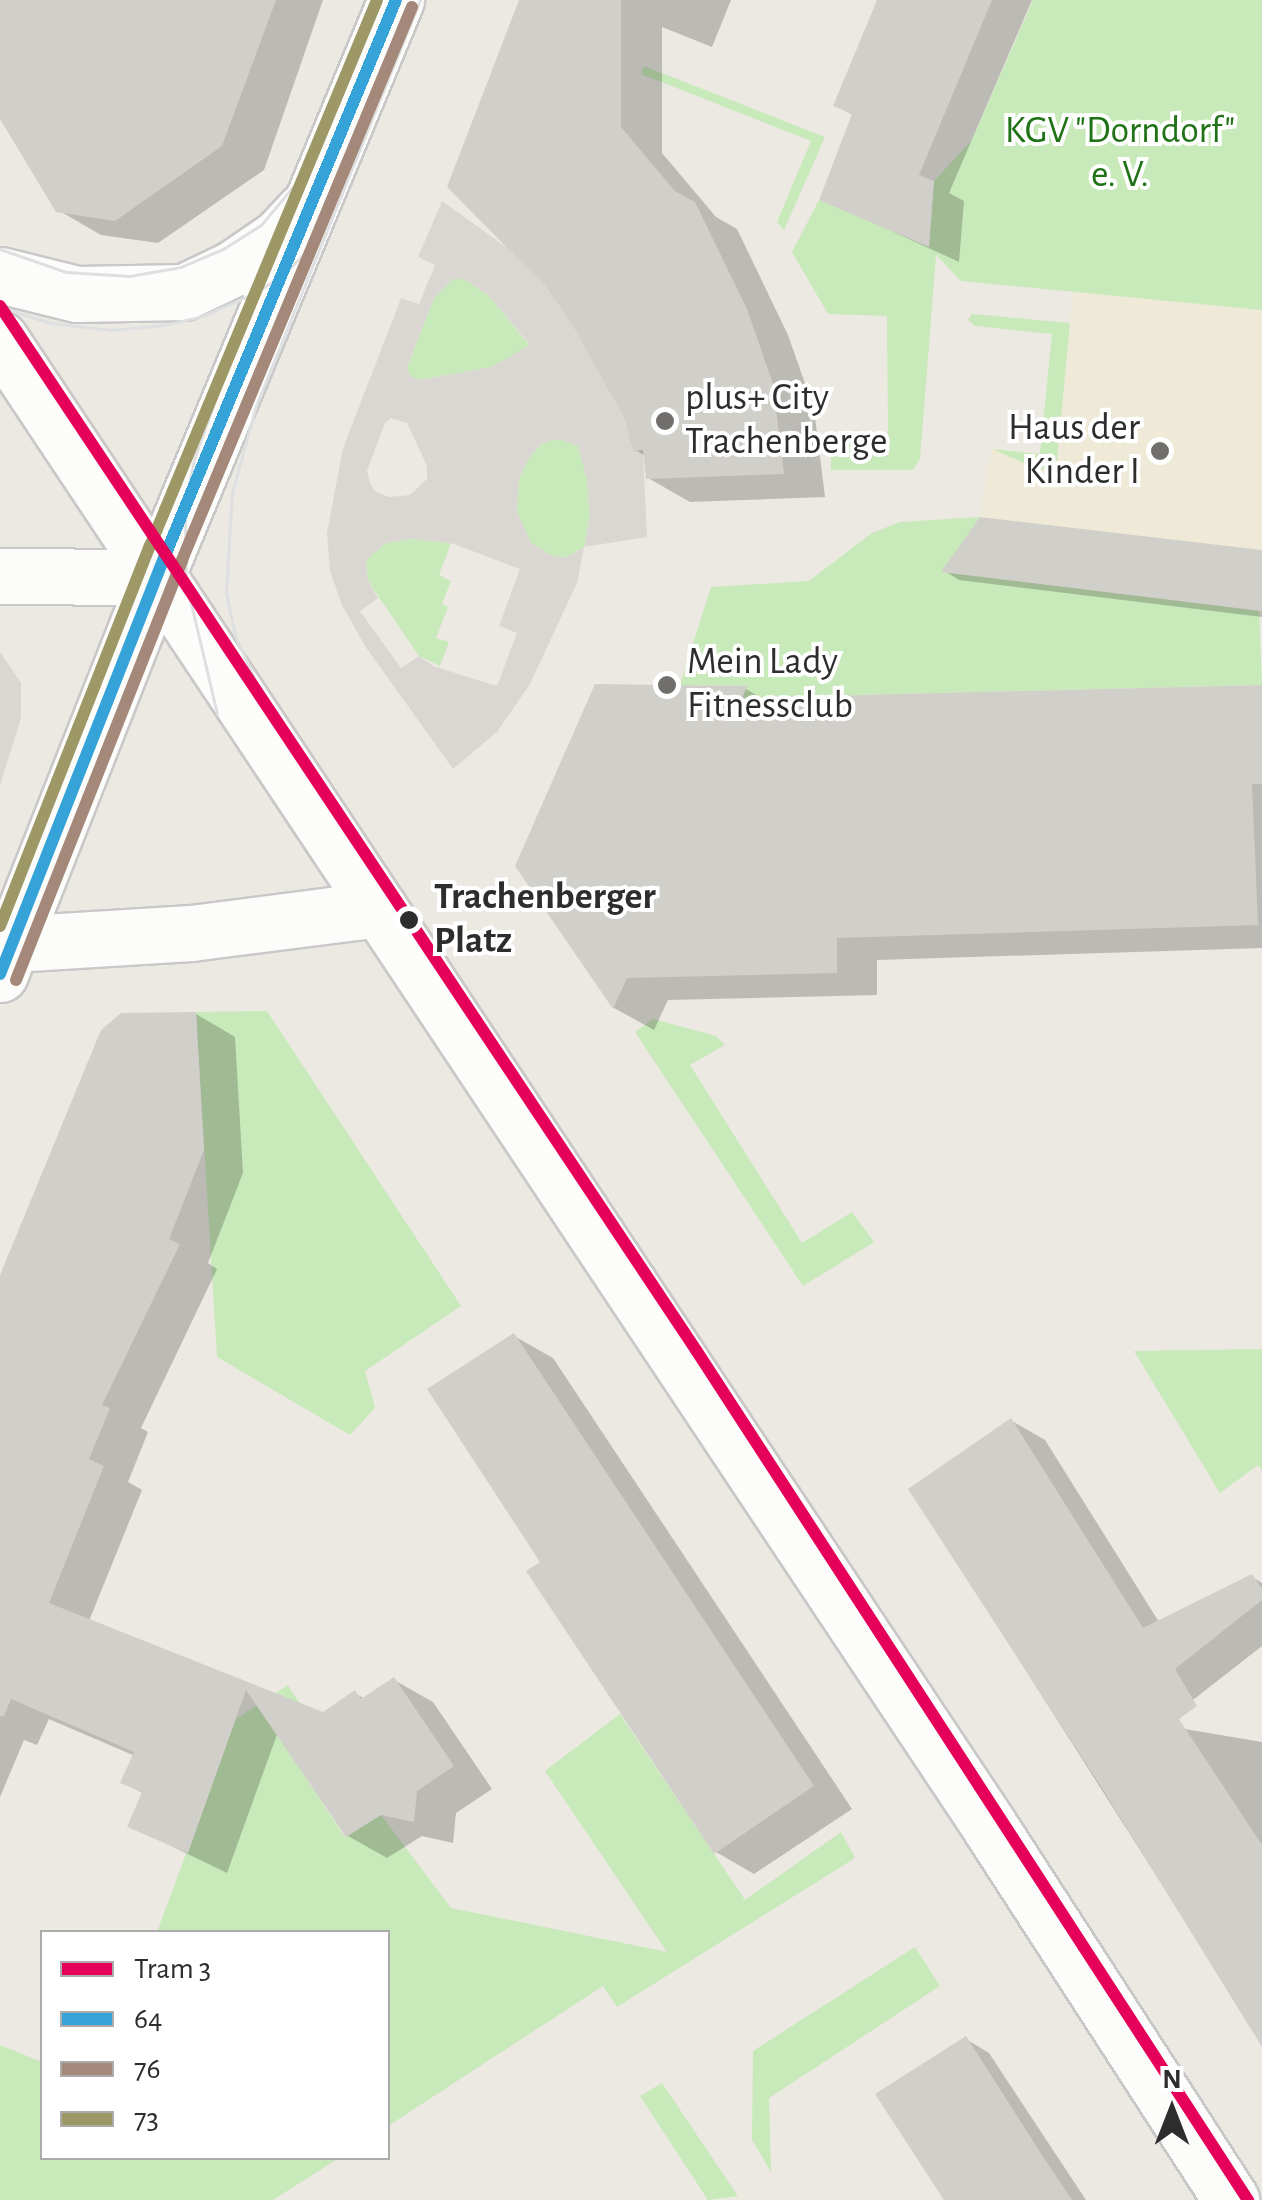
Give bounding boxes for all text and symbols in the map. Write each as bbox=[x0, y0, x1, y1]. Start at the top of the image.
park label: KGV "Dorndorf" e. V. bbox=[1005, 109, 1235, 198]
place label: plus+ City Trachenberge bbox=[685, 376, 887, 466]
place label: Haus der Kinder I bbox=[1008, 406, 1140, 496]
marker: plus+ City Trachenberge bbox=[654, 410, 676, 432]
marker: Haus der Kinder I bbox=[1149, 440, 1171, 462]
place label: Mein Lady Fitnessclub bbox=[687, 640, 853, 729]
marker: Mein Lady Fitnessclub bbox=[656, 674, 678, 696]
place label: Trachenberger Platz bbox=[434, 875, 656, 964]
marker: Trachenberger Platz bbox=[393, 904, 425, 936]
legend bbox=[40, 1930, 390, 2160]
text: Tram 3 bbox=[134, 1954, 211, 1984]
text: 64 bbox=[134, 2004, 163, 2034]
text: 76 bbox=[134, 2054, 161, 2084]
north arrow bbox=[1122, 2060, 1222, 2160]
text: N bbox=[1162, 2066, 1182, 2094]
text: 73 bbox=[134, 2104, 159, 2134]

